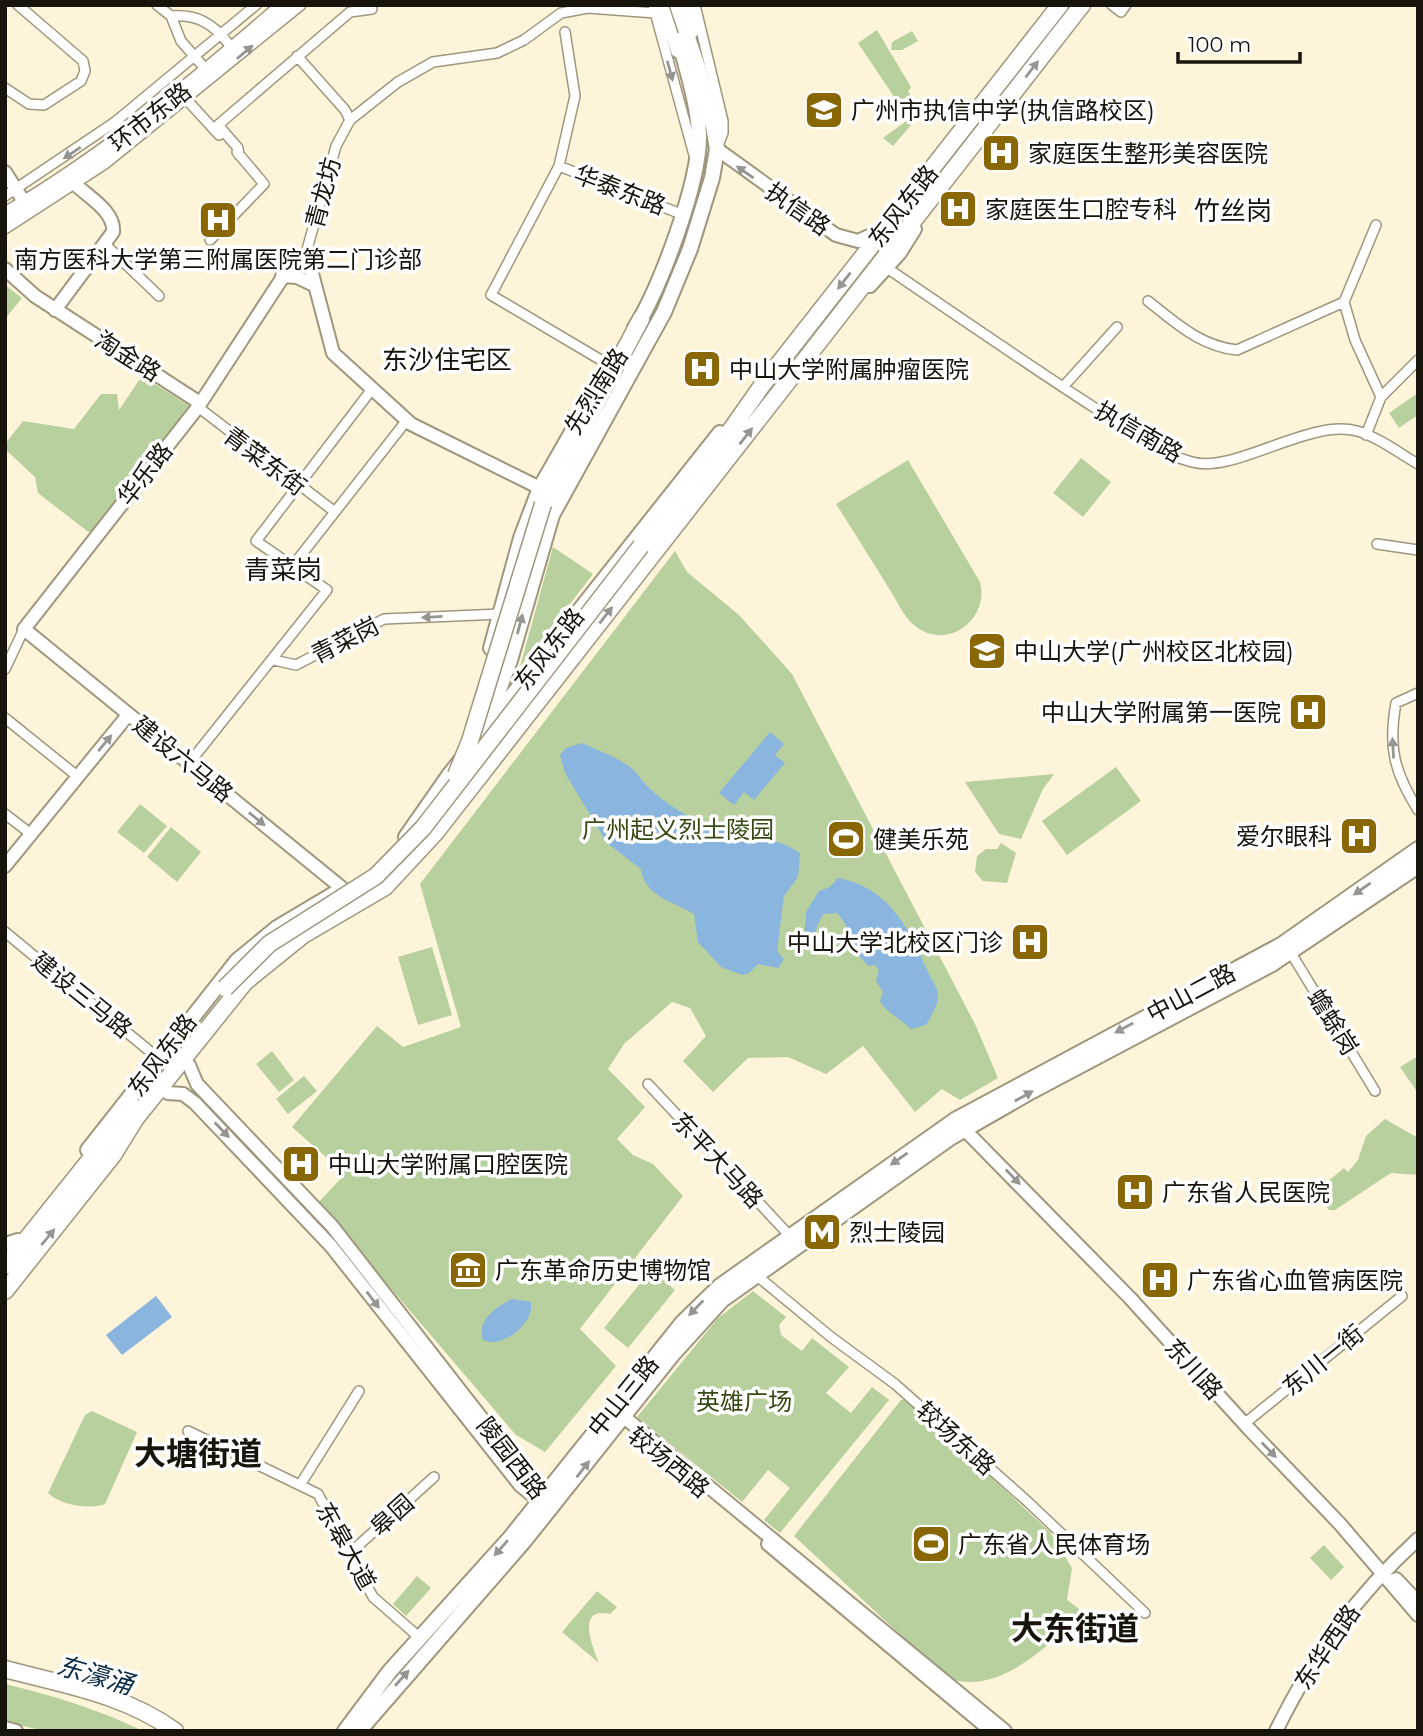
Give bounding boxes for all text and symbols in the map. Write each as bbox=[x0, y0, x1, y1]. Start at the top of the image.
scale bar bbox=[1178, 21, 1300, 65]
text: 100 m bbox=[1188, 32, 1251, 57]
one-way arrow bbox=[237, 45, 254, 60]
one-way arrow bbox=[665, 60, 676, 82]
one-way arrow bbox=[1025, 60, 1040, 78]
street label: 环市东路 bbox=[103, 76, 197, 158]
school or university icon: 广州市执信中学(执信路校区) bbox=[803, 89, 845, 131]
place label: 广州市执信中学(执信路校区) bbox=[851, 96, 1155, 125]
hospital icon: 家庭医生整形美容医院 bbox=[980, 132, 1022, 174]
place label: 家庭医生整形美容医院 bbox=[1028, 139, 1268, 168]
one-way arrow bbox=[63, 146, 81, 160]
street label: 青龙坊 bbox=[300, 154, 346, 232]
street label: 华泰东路 bbox=[570, 159, 670, 221]
street label: 东风东路 bbox=[862, 159, 944, 253]
one-way arrow bbox=[736, 165, 754, 179]
street label: 执信路 bbox=[760, 176, 836, 242]
hospital icon: 家庭医生口腔专科 bbox=[937, 188, 979, 230]
place label: 家庭医生口腔专科 bbox=[985, 195, 1177, 224]
district label: 竹丝岗 bbox=[1194, 195, 1272, 227]
hospital icon: 南方医科大学第三附属医院第二门诊部 bbox=[197, 199, 239, 241]
place label: 南方医科大学第三附属医院第二门诊部 bbox=[14, 245, 422, 274]
one-way arrow bbox=[837, 271, 852, 289]
street label: 淘金路 bbox=[90, 325, 166, 387]
street label: 先烈南路 bbox=[558, 343, 634, 439]
district label: 东沙住宅区 bbox=[382, 344, 512, 376]
hospital icon: 中山大学附属肿瘤医院 bbox=[681, 348, 723, 390]
place label: 中山大学附属肿瘤医院 bbox=[729, 355, 969, 384]
street label: 执信南路 bbox=[1090, 395, 1188, 469]
street label: 青菜东街 bbox=[218, 421, 312, 501]
one-way arrow bbox=[738, 428, 753, 446]
street label: 华乐路 bbox=[111, 437, 179, 511]
district label: 青菜岗 bbox=[244, 554, 322, 586]
street label: 东风东路 bbox=[508, 602, 590, 696]
one-way arrow bbox=[598, 607, 613, 625]
street label: 青菜岗 bbox=[306, 611, 384, 669]
one-way arrow bbox=[421, 611, 443, 622]
one-way arrow bbox=[515, 613, 525, 634]
school or university icon: 中山大学(广州校区北校园) bbox=[966, 630, 1008, 672]
place label: 中山大学(广州校区北校园) bbox=[1014, 637, 1294, 666]
hospital icon: 中山大学附属第一医院 bbox=[1287, 691, 1329, 733]
place label: 中山大学附属第一医院 bbox=[1041, 698, 1281, 727]
street label: 建设六马路 bbox=[127, 710, 239, 808]
one-way arrow bbox=[97, 734, 112, 752]
one-way arrow bbox=[1387, 737, 1398, 759]
one-way arrow bbox=[248, 812, 266, 827]
park label: 广州起义烈士陵园 bbox=[582, 815, 774, 844]
hospital icon: 爱尔眼科 bbox=[1338, 815, 1380, 857]
sports icon: 健美乐苑 bbox=[825, 818, 867, 860]
place label: 爱尔眼科 bbox=[1236, 822, 1332, 851]
place label: 健美乐苑 bbox=[873, 825, 969, 854]
one-way arrow bbox=[1353, 882, 1371, 896]
hospital icon: 中山大学北校区门诊 bbox=[1009, 921, 1051, 963]
place label: 中山大学北校区门诊 bbox=[787, 928, 1003, 957]
street label: 建设三马路 bbox=[26, 946, 138, 1044]
street label: 中山二路 bbox=[1142, 958, 1240, 1028]
street label: 蟾蜍岗 bbox=[1302, 984, 1364, 1060]
street label: 东风东路 bbox=[122, 1008, 202, 1102]
one-way arrow bbox=[1114, 1023, 1134, 1034]
one-way arrow bbox=[1014, 1090, 1033, 1102]
street label: 东平大马路 bbox=[666, 1106, 770, 1214]
one-way arrow bbox=[213, 1121, 229, 1138]
hospital icon: 中山大学附属口腔医院 bbox=[280, 1143, 322, 1185]
place label: 中山大学附属口腔医院 bbox=[328, 1150, 568, 1179]
one-way arrow bbox=[890, 1152, 908, 1166]
one-way arrow bbox=[1005, 1168, 1021, 1185]
hospital icon: 广东省人民医院 bbox=[1114, 1171, 1156, 1213]
place label: 广东省人民医院 bbox=[1162, 1178, 1330, 1207]
metro station icon: 烈士陵园 bbox=[801, 1211, 843, 1253]
place label: 烈士陵园 bbox=[849, 1218, 945, 1247]
one-way arrow bbox=[40, 1229, 55, 1247]
museum icon: 广东革命历史博物馆 bbox=[447, 1249, 489, 1291]
place label: 广东革命历史博物馆 bbox=[495, 1256, 711, 1285]
hospital icon: 广东省心血管病医院 bbox=[1139, 1259, 1181, 1301]
place label: 广东省心血管病医院 bbox=[1187, 1266, 1403, 1295]
one-way arrow bbox=[365, 1291, 379, 1309]
one-way arrow bbox=[689, 1299, 705, 1316]
street label: 东川一街 bbox=[1277, 1319, 1369, 1401]
street label: 东川路 bbox=[1159, 1333, 1229, 1405]
street label: 中山三路 bbox=[582, 1350, 664, 1442]
park label: 英雄广场 bbox=[696, 1387, 792, 1416]
street label: 较场东路 bbox=[911, 1395, 1001, 1481]
street label: 陵园西路 bbox=[471, 1411, 553, 1505]
street label: 较场西路 bbox=[623, 1421, 715, 1503]
district label: 大塘街道 bbox=[134, 1434, 262, 1473]
one-way arrow bbox=[1260, 1442, 1277, 1459]
one-way arrow bbox=[575, 1460, 590, 1478]
street label: 皋园 bbox=[364, 1488, 420, 1542]
street label: 东皋大道 bbox=[310, 1497, 382, 1595]
sports icon: 广东省人民体育场 bbox=[910, 1523, 952, 1565]
place label: 广东省人民体育场 bbox=[958, 1530, 1150, 1559]
one-way arrow bbox=[493, 1540, 509, 1557]
street label: 东华西路 bbox=[1288, 1599, 1366, 1695]
district label: 大东街道 bbox=[1011, 1609, 1139, 1648]
water label: 东濠涌 bbox=[53, 1649, 140, 1702]
one-way arrow bbox=[394, 1669, 410, 1687]

